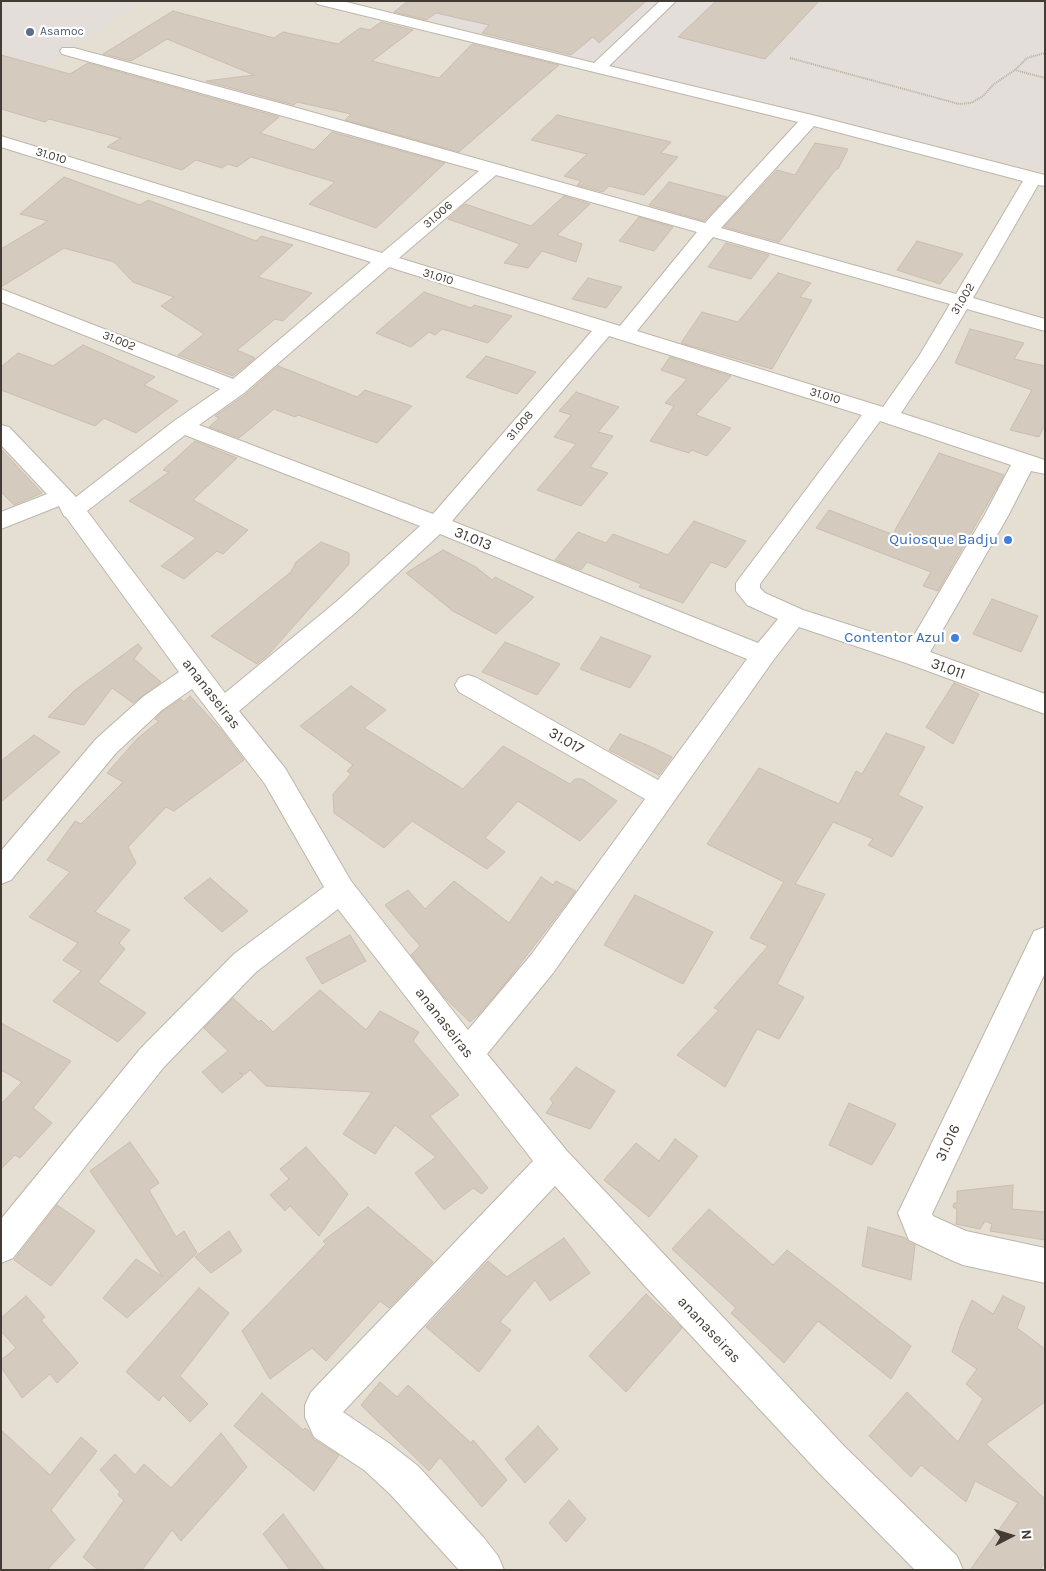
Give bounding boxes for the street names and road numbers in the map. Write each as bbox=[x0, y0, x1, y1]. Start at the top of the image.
street label: 31.010 bbox=[34, 145, 68, 167]
street label: 31.006 bbox=[420, 198, 456, 232]
street label: 31.010 bbox=[421, 266, 455, 288]
street label: 31.002 bbox=[948, 281, 978, 317]
street label: 31.002 bbox=[100, 328, 138, 354]
street label: 31.010 bbox=[808, 385, 842, 407]
street label: 31.008 bbox=[503, 408, 537, 444]
street label: 31.013 bbox=[451, 523, 495, 555]
street label: ananaseiras bbox=[178, 655, 244, 733]
street label: 31.011 bbox=[928, 655, 968, 683]
street label: 31.017 bbox=[545, 724, 587, 758]
street label: ananaseiras bbox=[411, 984, 477, 1062]
street label: 31.016 bbox=[932, 1122, 964, 1164]
street label: ananaseiras bbox=[674, 1293, 744, 1367]

